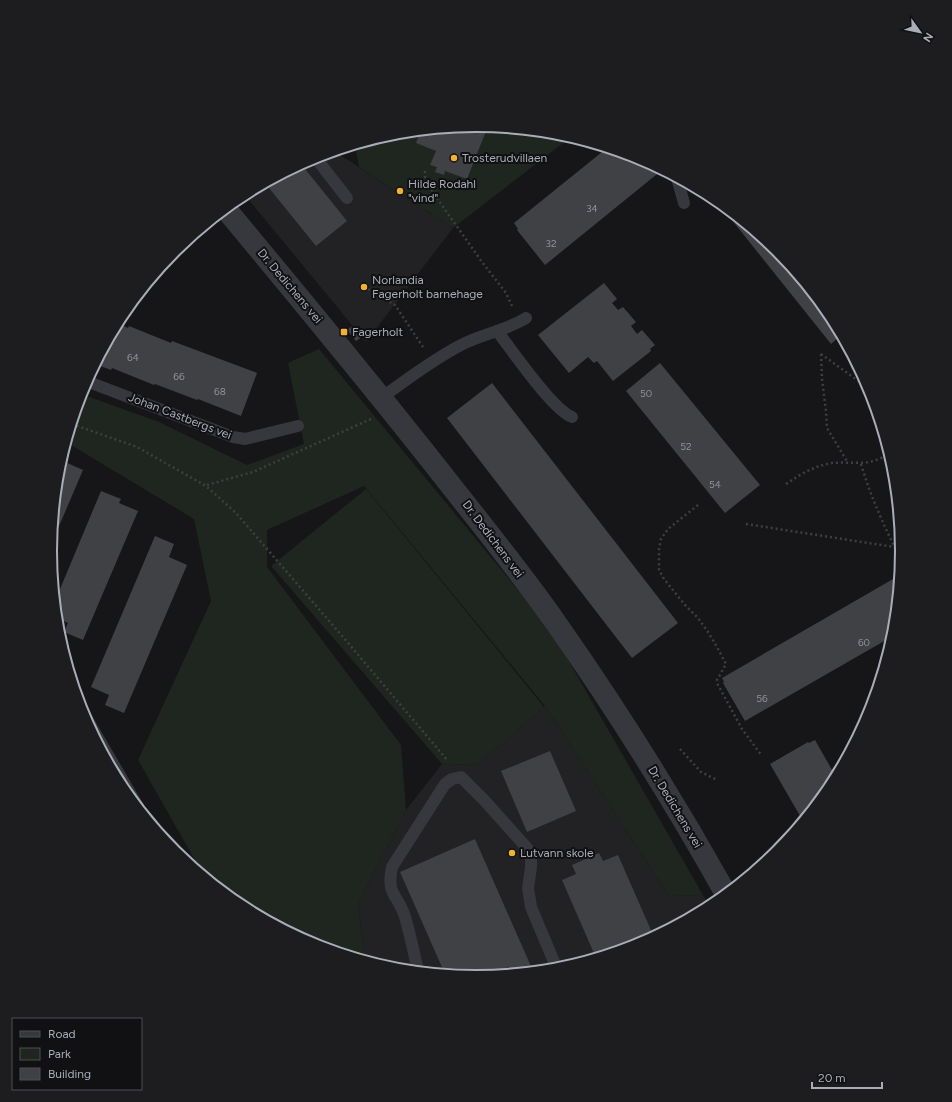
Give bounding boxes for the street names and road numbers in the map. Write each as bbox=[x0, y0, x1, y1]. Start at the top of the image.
street label: Dr. Dedichens vei bbox=[255, 246, 325, 326]
street label: Johan Castbergs vei bbox=[127, 390, 233, 442]
street label: Dr. Dedichens vei bbox=[459, 498, 527, 580]
street label: Dr. Dedichens vei bbox=[645, 764, 705, 850]

